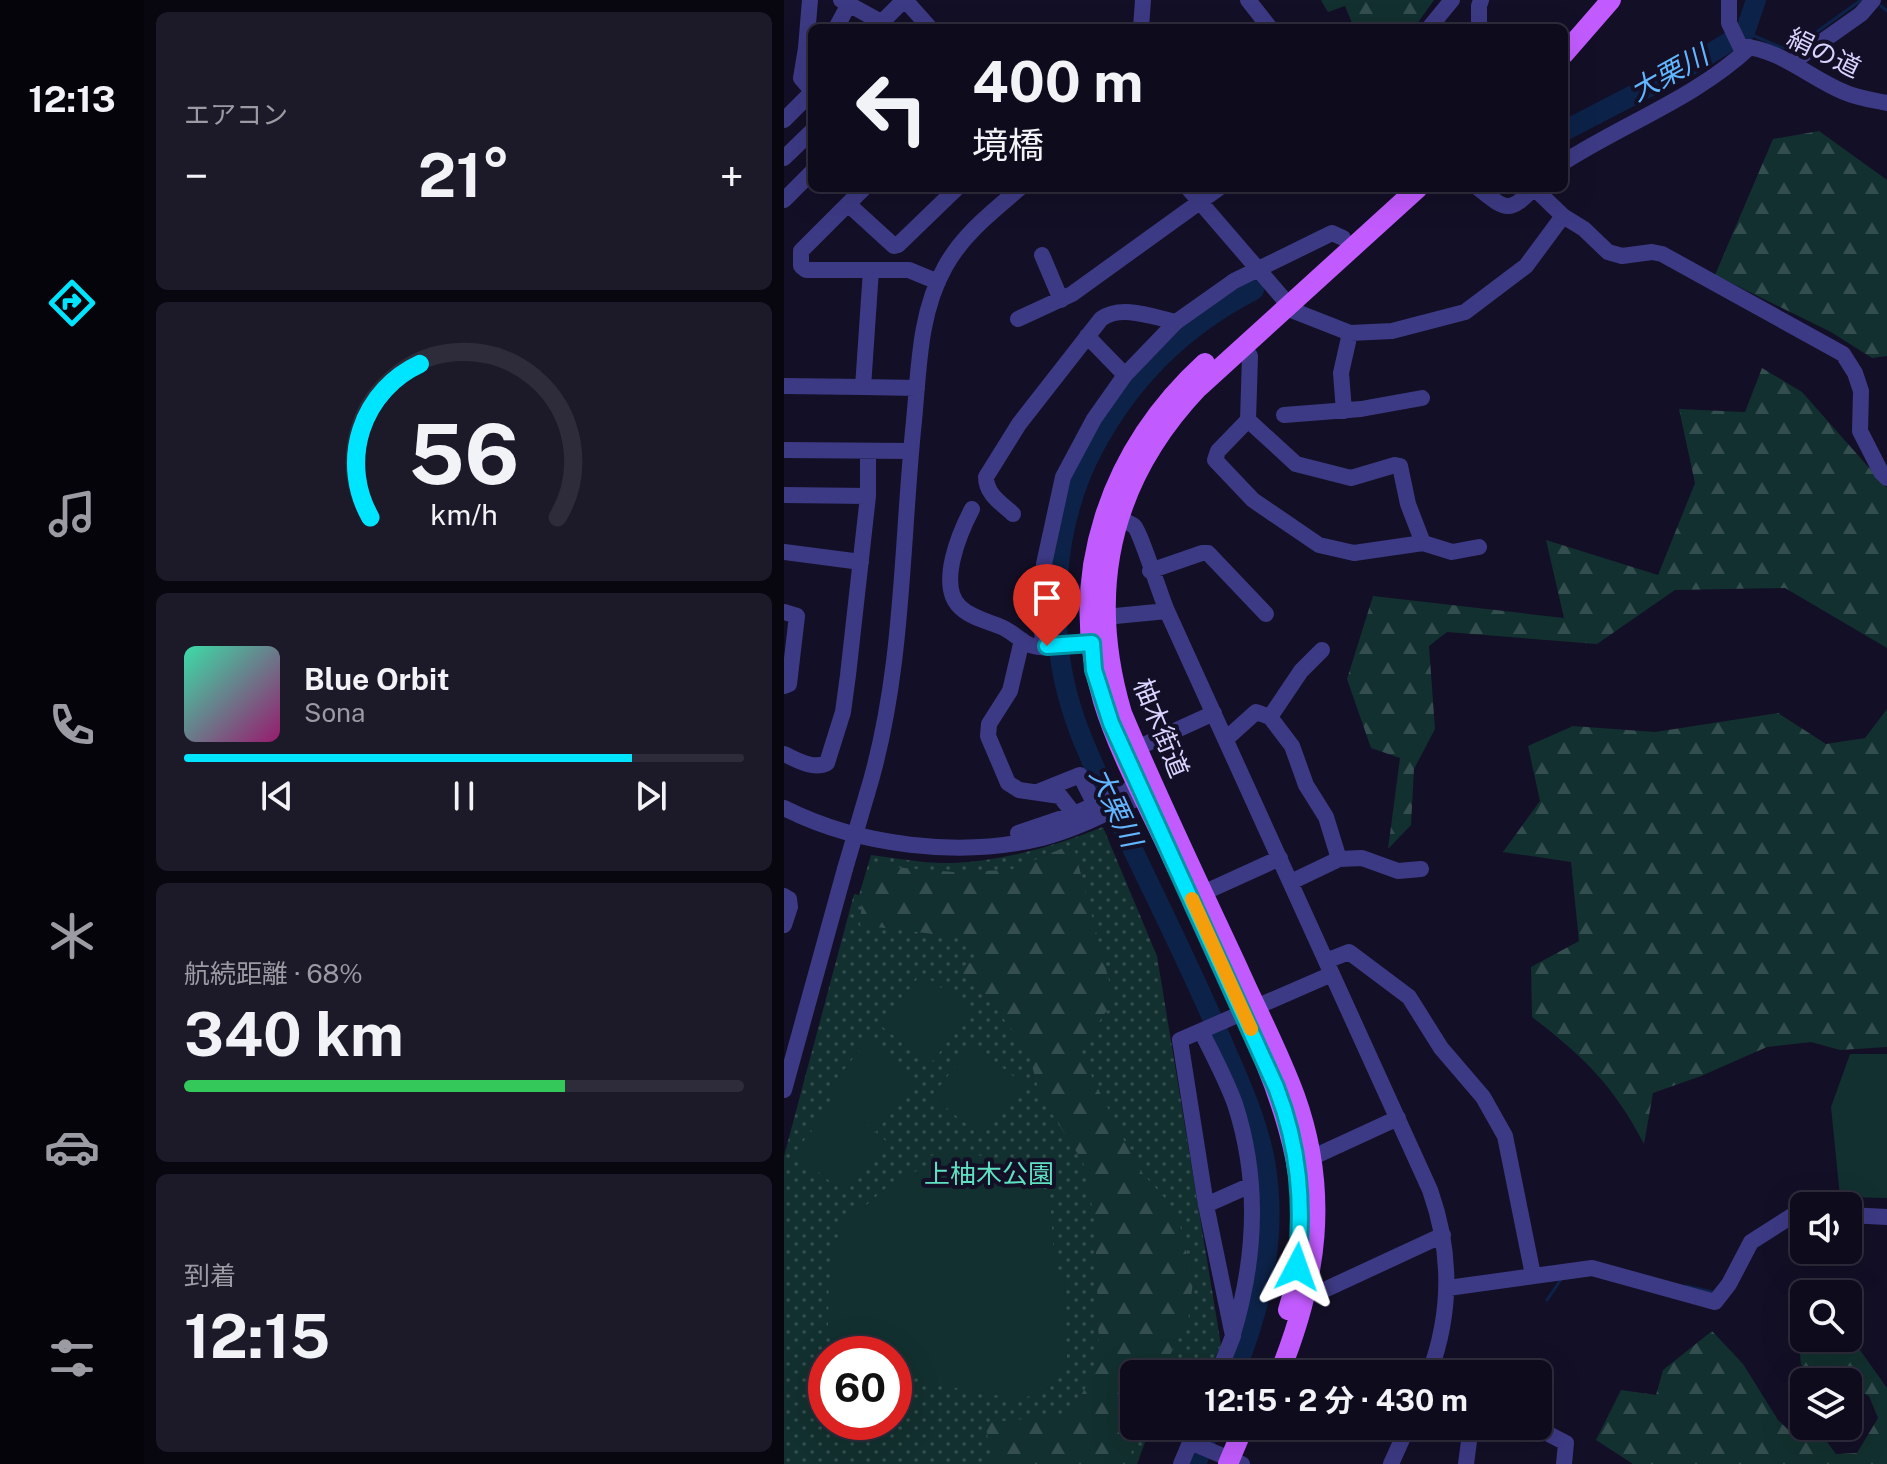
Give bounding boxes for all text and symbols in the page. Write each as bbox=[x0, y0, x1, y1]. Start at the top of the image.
street label: 絹の道 bbox=[1782, 22, 1866, 84]
water label: 大栗川 bbox=[1624, 36, 1716, 107]
text: 400 m bbox=[972, 49, 1144, 115]
icon: left bbox=[840, 56, 944, 160]
text: 12:13 bbox=[28, 78, 116, 120]
text: エアコン bbox=[184, 99, 288, 130]
text: 境橋 bbox=[972, 124, 1044, 166]
text: 21° bbox=[418, 140, 510, 211]
text: − bbox=[184, 150, 208, 202]
text: + bbox=[720, 150, 744, 202]
icon: directions bbox=[44, 275, 100, 331]
text: 56 bbox=[408, 404, 520, 502]
icon: music bbox=[44, 486, 100, 542]
text: km/h bbox=[430, 498, 498, 531]
pin bbox=[1013, 564, 1081, 646]
icon: arrive bbox=[1025, 576, 1069, 620]
text: Blue Orbit bbox=[304, 661, 450, 697]
street label: 柚木街道 bbox=[1128, 674, 1195, 782]
icon: phone bbox=[44, 697, 100, 753]
text: Sona bbox=[304, 697, 365, 728]
water label: 大栗川 bbox=[1084, 762, 1150, 855]
icon: previous bbox=[255, 774, 299, 818]
icon: pause bbox=[442, 774, 486, 818]
icon: next bbox=[629, 774, 673, 818]
icon: climate bbox=[44, 908, 100, 964]
text: 航続距離 · 68% bbox=[184, 958, 363, 989]
text: 340 km bbox=[184, 999, 404, 1070]
icon: car bbox=[44, 1119, 100, 1175]
park label: 上柚木公園 bbox=[924, 1158, 1054, 1189]
map controls bbox=[1790, 1192, 1862, 1440]
button: sound bbox=[1790, 1192, 1862, 1264]
position arrow bbox=[1255, 1225, 1339, 1309]
text: 到着 bbox=[184, 1260, 236, 1291]
button: search bbox=[1790, 1280, 1862, 1352]
text: 12:15 bbox=[184, 1301, 330, 1372]
icon: filters bbox=[44, 1330, 100, 1386]
speed limit sign: 60 bbox=[808, 1336, 912, 1440]
button: layers bbox=[1790, 1368, 1862, 1440]
text: 12:15 · 2 分 · 430 m bbox=[1204, 1382, 1468, 1418]

